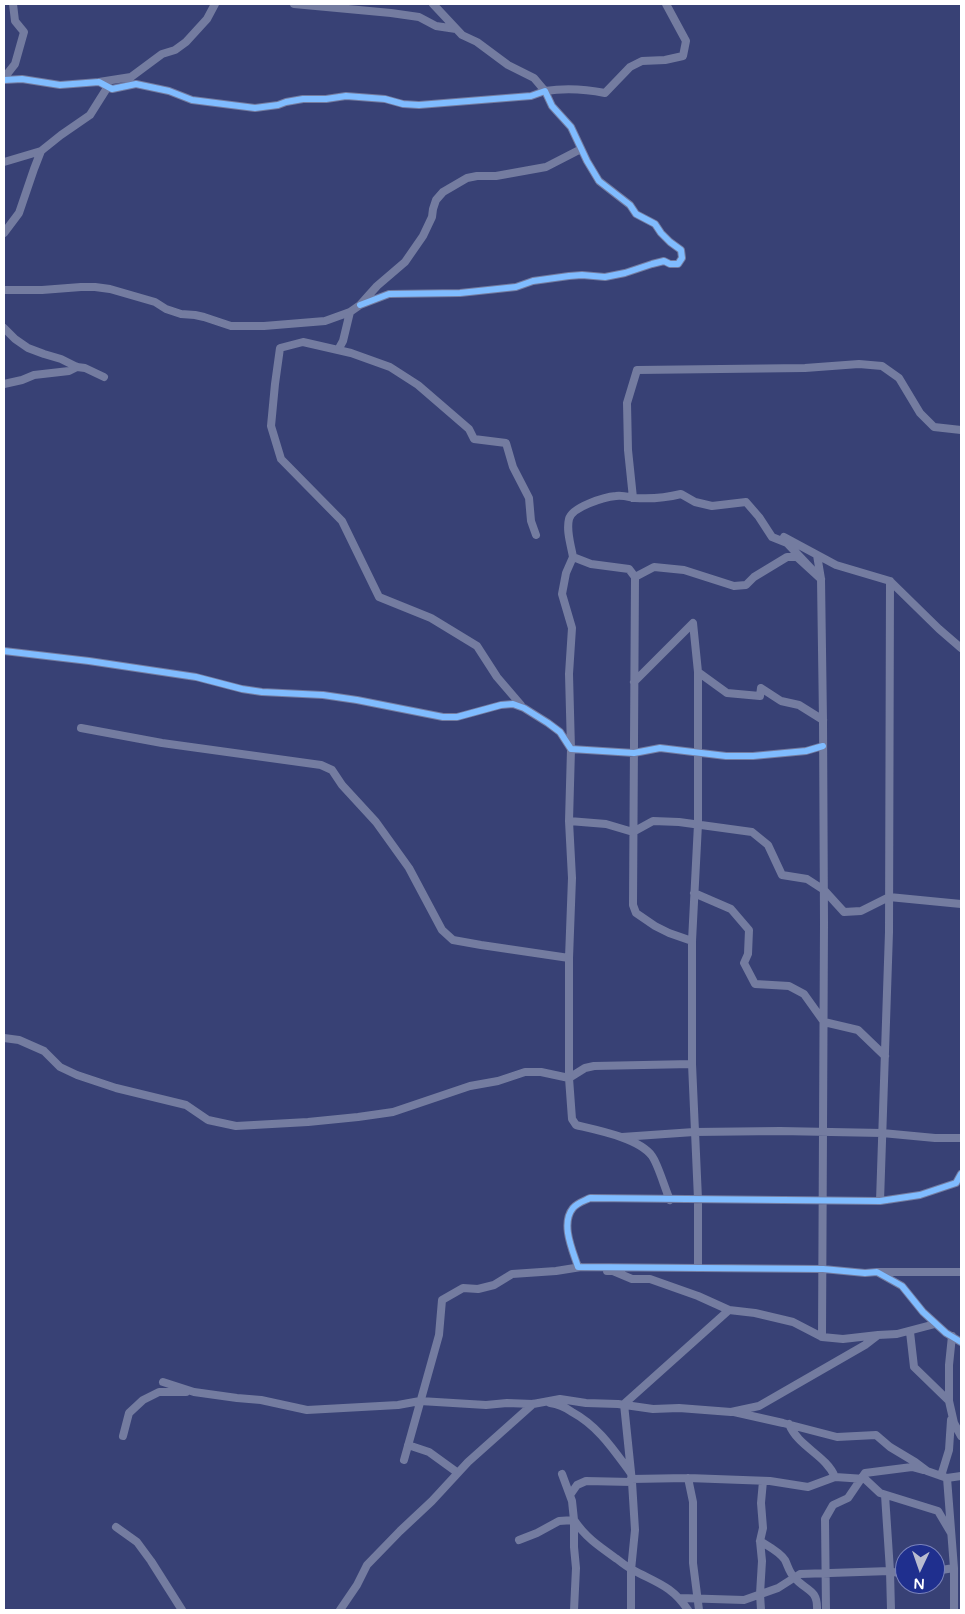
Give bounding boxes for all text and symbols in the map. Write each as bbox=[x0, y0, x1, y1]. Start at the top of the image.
north arrow bbox=[895, 1544, 945, 1594]
text: N bbox=[913, 1575, 925, 1592]

